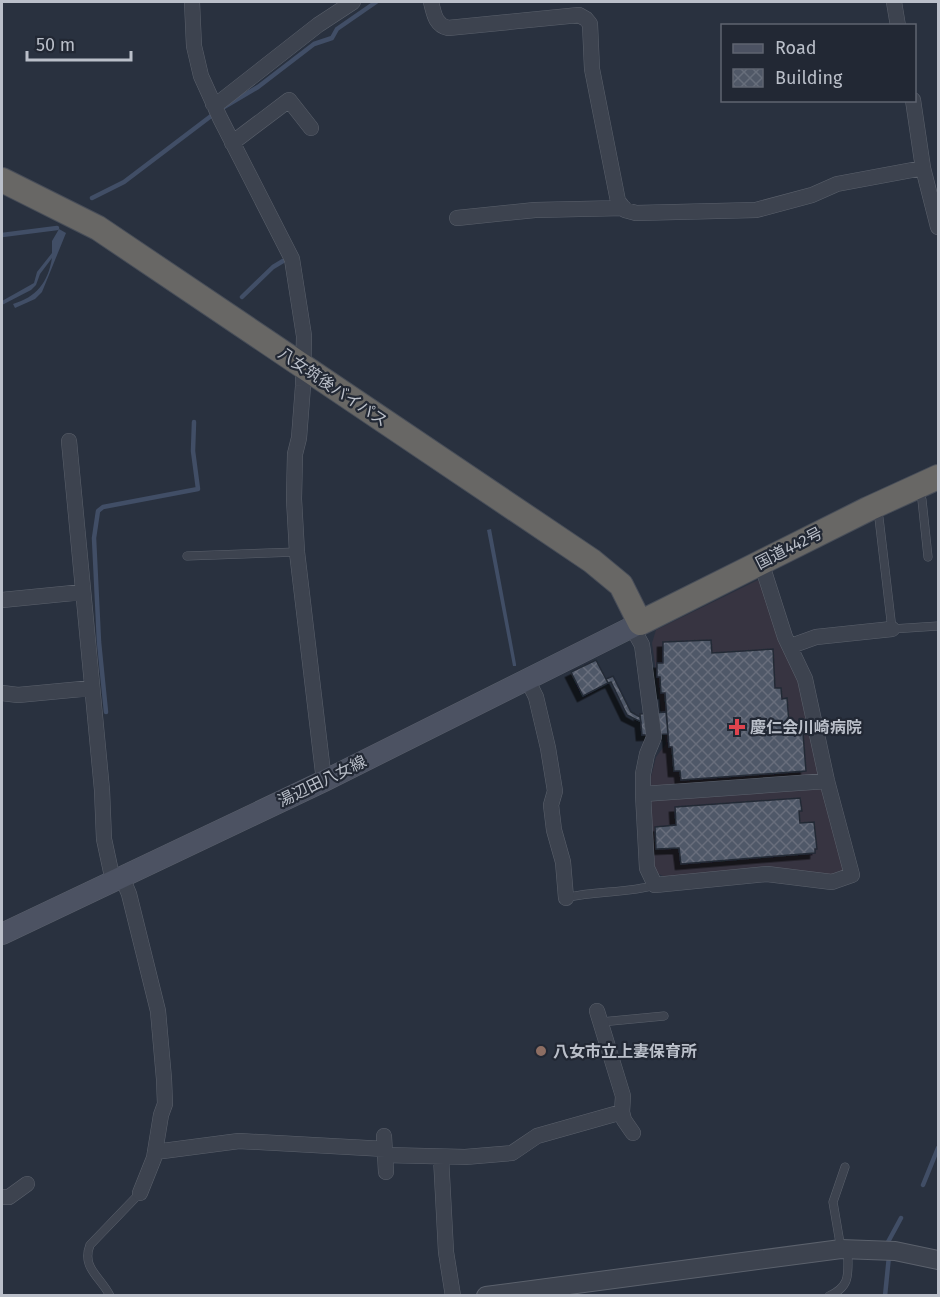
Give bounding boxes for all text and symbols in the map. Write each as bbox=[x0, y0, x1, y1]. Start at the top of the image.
scale bar bbox=[27, 24, 130, 62]
legend bbox=[721, 24, 916, 102]
text: 50 m bbox=[36, 34, 75, 56]
text: Road bbox=[775, 37, 817, 59]
text: Building bbox=[775, 67, 843, 89]
street label: 八女筑後バイパス bbox=[275, 343, 391, 431]
street label: 国道442号 bbox=[752, 523, 826, 573]
marker: 慶仁会川崎病院 bbox=[728, 718, 746, 736]
place label: 慶仁会川崎病院 bbox=[750, 718, 862, 737]
street label: 湯辺田八女線 bbox=[275, 751, 369, 811]
place label: 八女市立上妻保育所 bbox=[553, 1042, 697, 1061]
marker: 八女市立上妻保育所 bbox=[534, 1044, 548, 1058]

